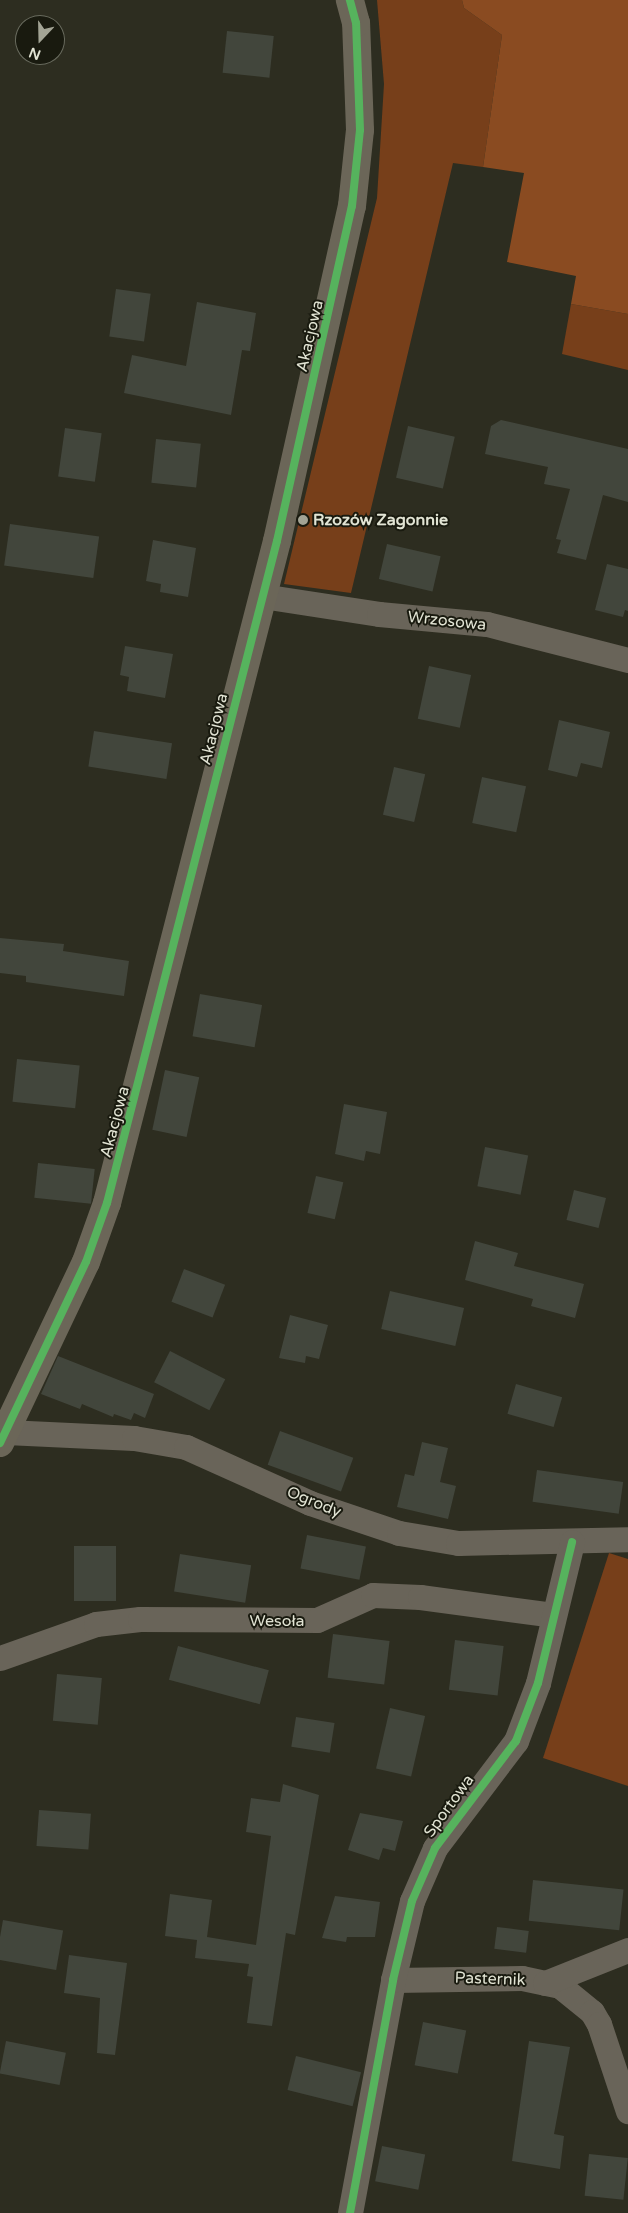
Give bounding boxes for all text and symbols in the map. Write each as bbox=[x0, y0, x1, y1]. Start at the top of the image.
north arrow bbox=[15, 15, 65, 65]
text: N bbox=[27, 44, 43, 63]
street label: Akacjowa bbox=[292, 298, 328, 374]
place label: Rzozów Zagonnie bbox=[313, 510, 448, 530]
marker: Rzozów Zagonnie bbox=[297, 514, 309, 526]
street label: Wrzosowa bbox=[407, 607, 487, 635]
street label: Akacjowa bbox=[196, 691, 232, 767]
street label: Akacjowa bbox=[96, 1084, 134, 1160]
street label: Ogrody bbox=[284, 1482, 344, 1522]
street label: Wesoła bbox=[249, 1611, 305, 1631]
street label: Sportowa bbox=[420, 1771, 478, 1841]
street label: Pasternik bbox=[454, 1968, 526, 1990]

